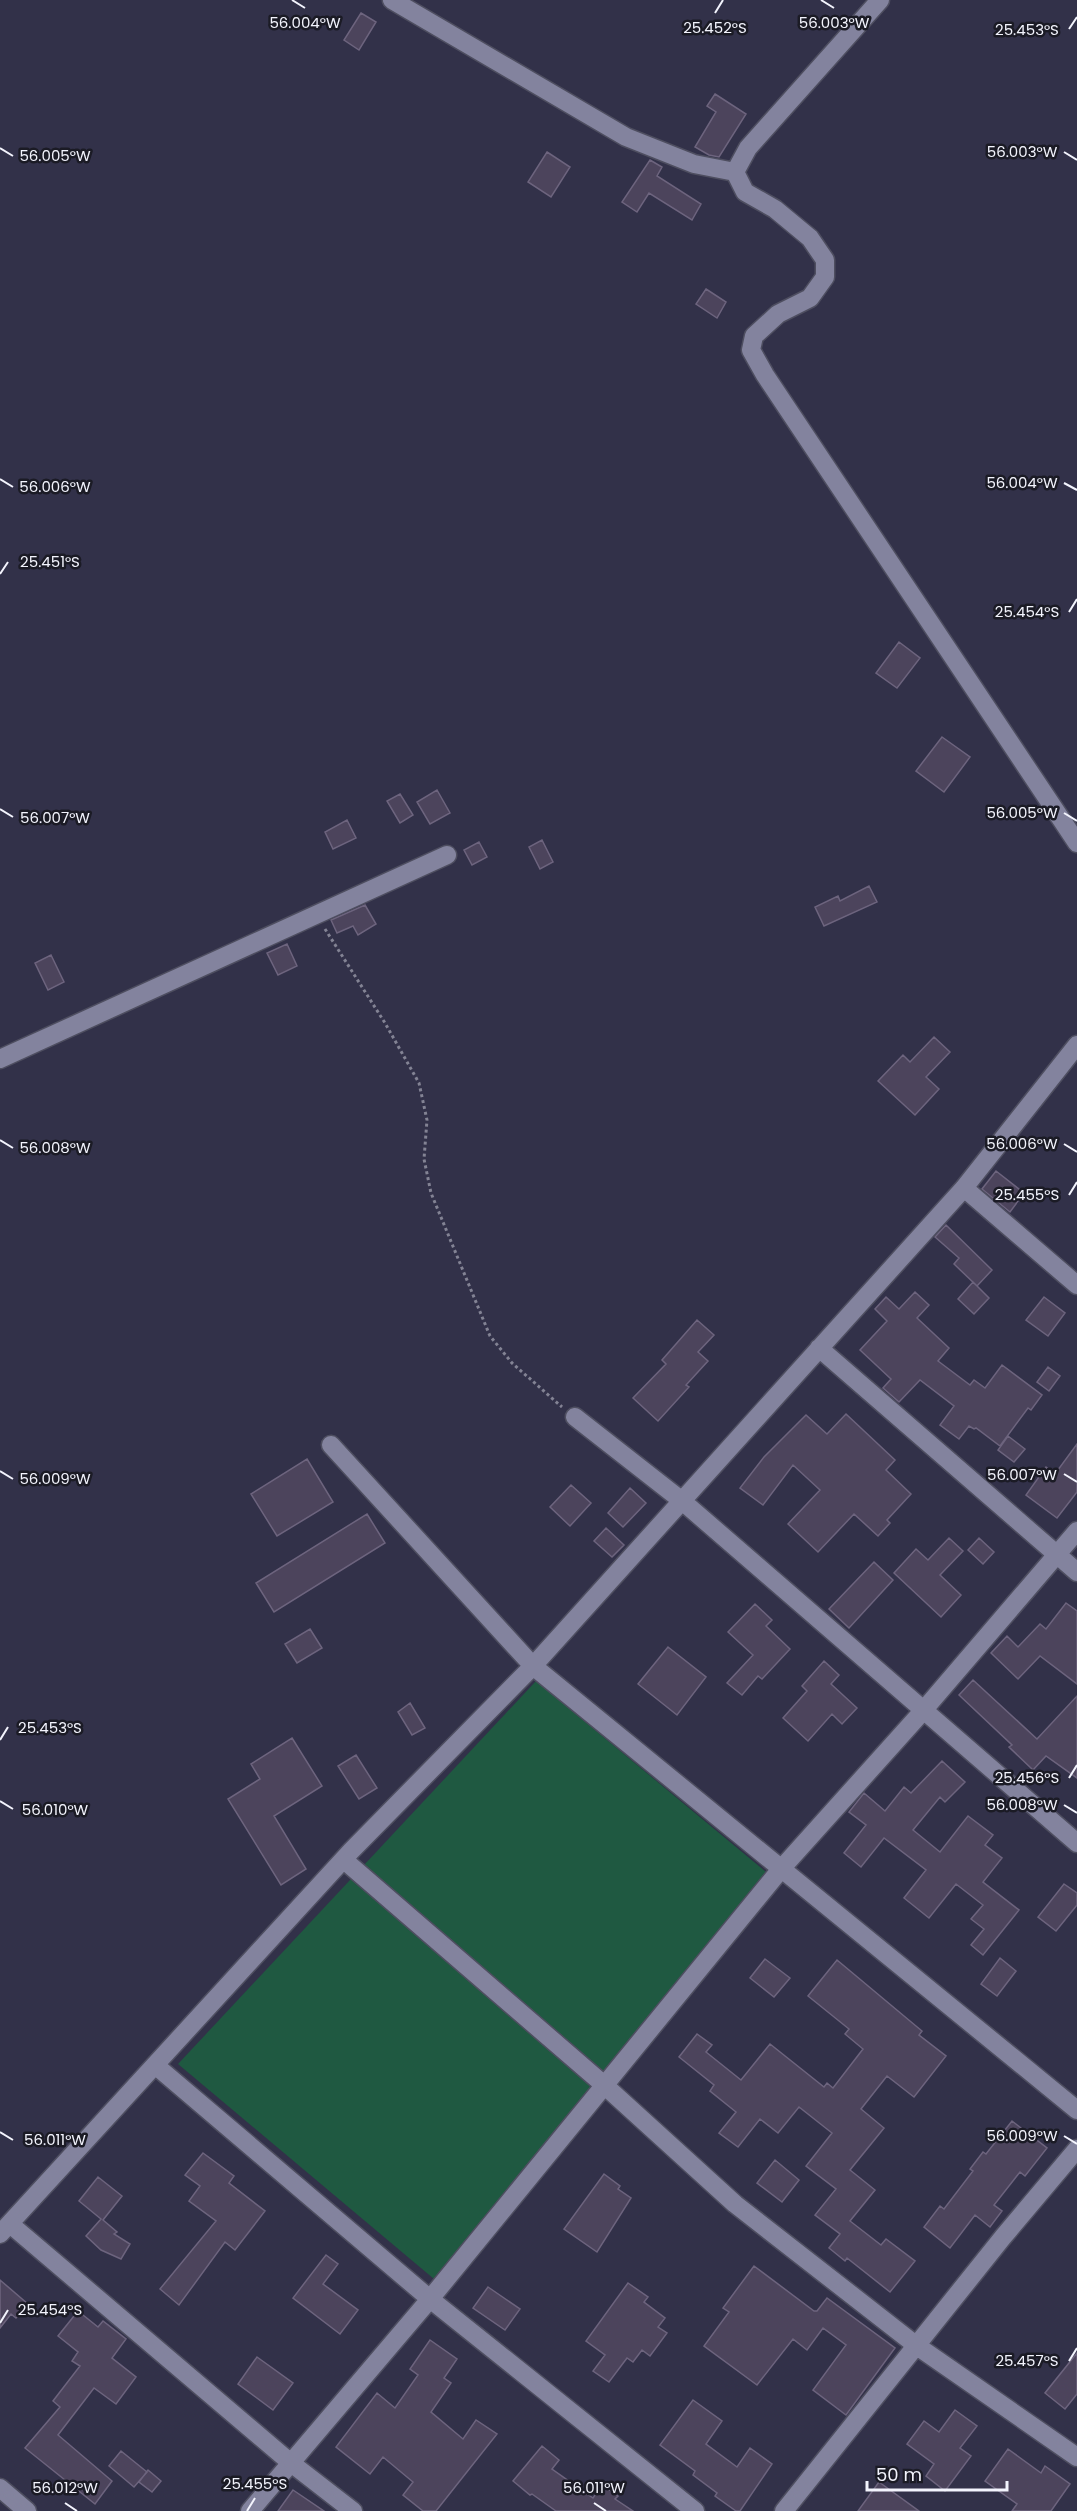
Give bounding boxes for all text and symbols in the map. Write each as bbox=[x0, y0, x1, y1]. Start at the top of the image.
text: 56.004°W bbox=[269, 12, 341, 33]
text: 56.003°W bbox=[799, 12, 870, 33]
text: 25.452°S bbox=[683, 17, 747, 38]
text: 25.453°S bbox=[995, 19, 1059, 40]
text: 56.003°W bbox=[987, 141, 1058, 162]
text: 56.005°W bbox=[19, 145, 91, 166]
text: 56.004°W bbox=[986, 472, 1058, 493]
text: 56.006°W bbox=[19, 476, 91, 497]
text: 25.451°S bbox=[20, 551, 80, 572]
text: 25.454°S bbox=[995, 601, 1059, 622]
text: 56.005°W bbox=[986, 802, 1058, 823]
text: 56.007°W bbox=[20, 807, 90, 828]
text: 56.006°W bbox=[986, 1133, 1058, 1154]
text: 56.008°W bbox=[19, 1137, 91, 1158]
text: 25.455°S bbox=[995, 1184, 1059, 1205]
text: 56.007°W bbox=[987, 1464, 1057, 1485]
text: 56.009°W bbox=[19, 1468, 91, 1489]
text: 25.453°S bbox=[18, 1717, 82, 1738]
text: 25.456°S bbox=[995, 1767, 1059, 1788]
text: 56.008°W bbox=[986, 1794, 1058, 1815]
text: 56.010°W bbox=[22, 1799, 89, 1820]
text: 56.009°W bbox=[986, 2125, 1058, 2146]
text: 56.011°W bbox=[24, 2129, 86, 2150]
text: 25.454°S bbox=[18, 2299, 82, 2320]
text: 25.457°S bbox=[995, 2350, 1059, 2371]
scale bar bbox=[867, 2454, 1006, 2492]
text: 50 m bbox=[876, 2462, 922, 2487]
text: 25.455°S bbox=[223, 2473, 287, 2494]
text: 56.012°W bbox=[32, 2477, 98, 2498]
text: 56.011°W bbox=[563, 2477, 625, 2498]

